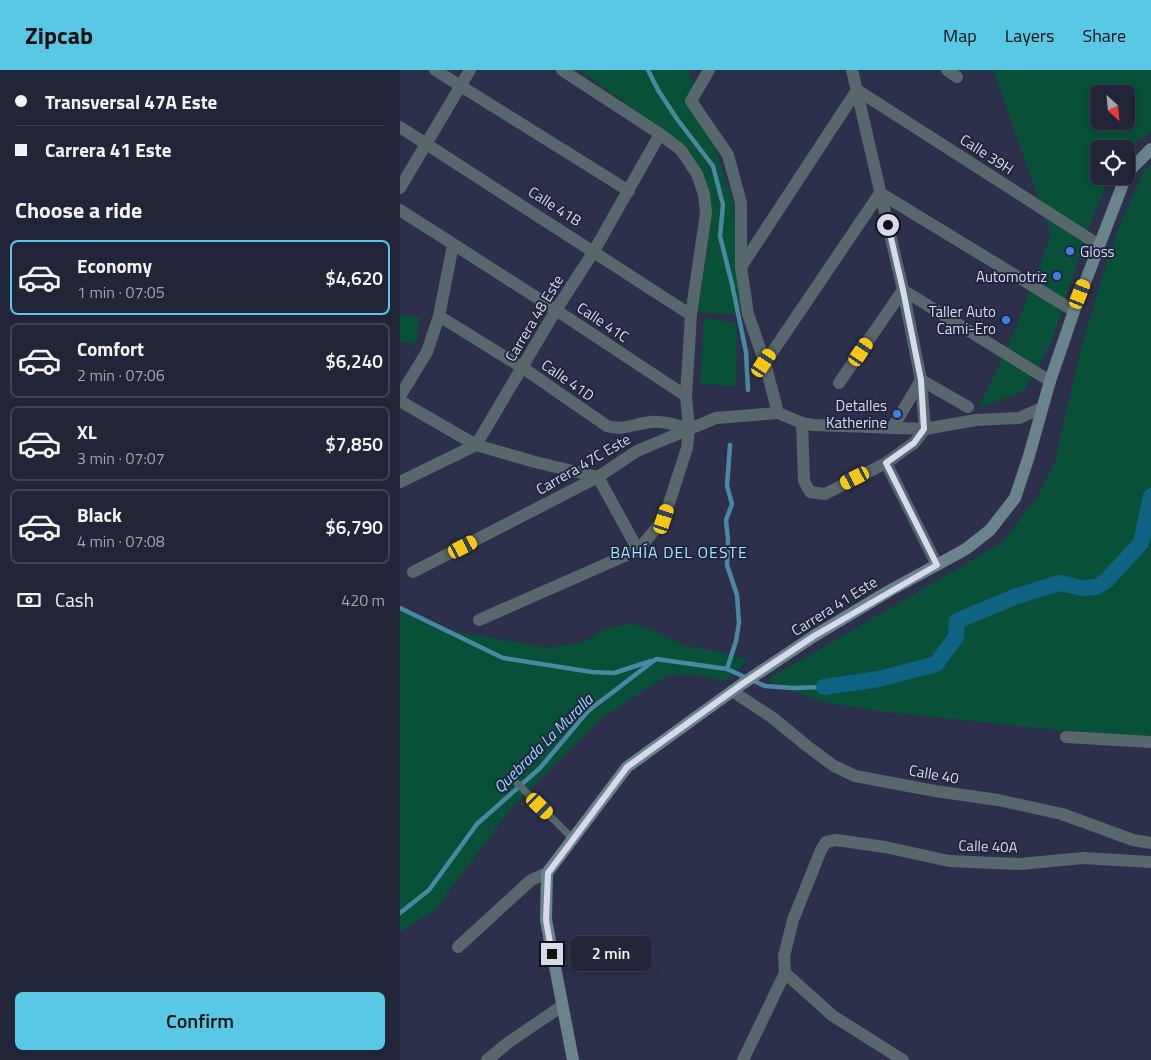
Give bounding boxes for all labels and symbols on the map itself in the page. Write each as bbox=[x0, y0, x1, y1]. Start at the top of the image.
north arrow bbox=[1090, 85, 1135, 130]
street label: Calle 39H bbox=[955, 128, 1019, 180]
street label: Calle 41B bbox=[524, 180, 586, 232]
route start bbox=[877, 214, 899, 236]
place label: Gloss bbox=[1080, 240, 1115, 263]
marker: Gloss bbox=[1064, 245, 1076, 257]
place label: Automotriz bbox=[976, 265, 1047, 288]
street label: Carrera 48 Este bbox=[499, 270, 569, 366]
marker: Automotriz bbox=[1051, 270, 1063, 282]
car bbox=[1067, 277, 1092, 311]
street label: Calle 41C bbox=[572, 296, 634, 348]
place label: Taller Auto Cami-Ero bbox=[929, 300, 996, 340]
marker: Taller Auto Cami-Ero bbox=[1000, 314, 1012, 326]
car bbox=[846, 335, 875, 369]
car bbox=[749, 346, 778, 380]
street label: Calle 41D bbox=[537, 353, 599, 407]
place label: Detalles Katherine bbox=[826, 394, 887, 434]
marker: Detalles Katherine bbox=[891, 408, 903, 420]
street label: Carrera 47C Este bbox=[531, 428, 635, 500]
car bbox=[838, 465, 871, 491]
car bbox=[652, 502, 675, 536]
car bbox=[446, 534, 479, 560]
district label: BAHÍA DEL OESTE bbox=[610, 540, 748, 564]
street label: Carrera 41 Este bbox=[786, 570, 882, 642]
water label: Quebrada La Muralla bbox=[488, 687, 599, 798]
street label: Calle 40 bbox=[907, 758, 961, 790]
car bbox=[523, 790, 556, 822]
street label: Calle 40A bbox=[958, 833, 1018, 859]
callout: 2 min bbox=[570, 936, 652, 972]
route end bbox=[541, 943, 563, 965]

